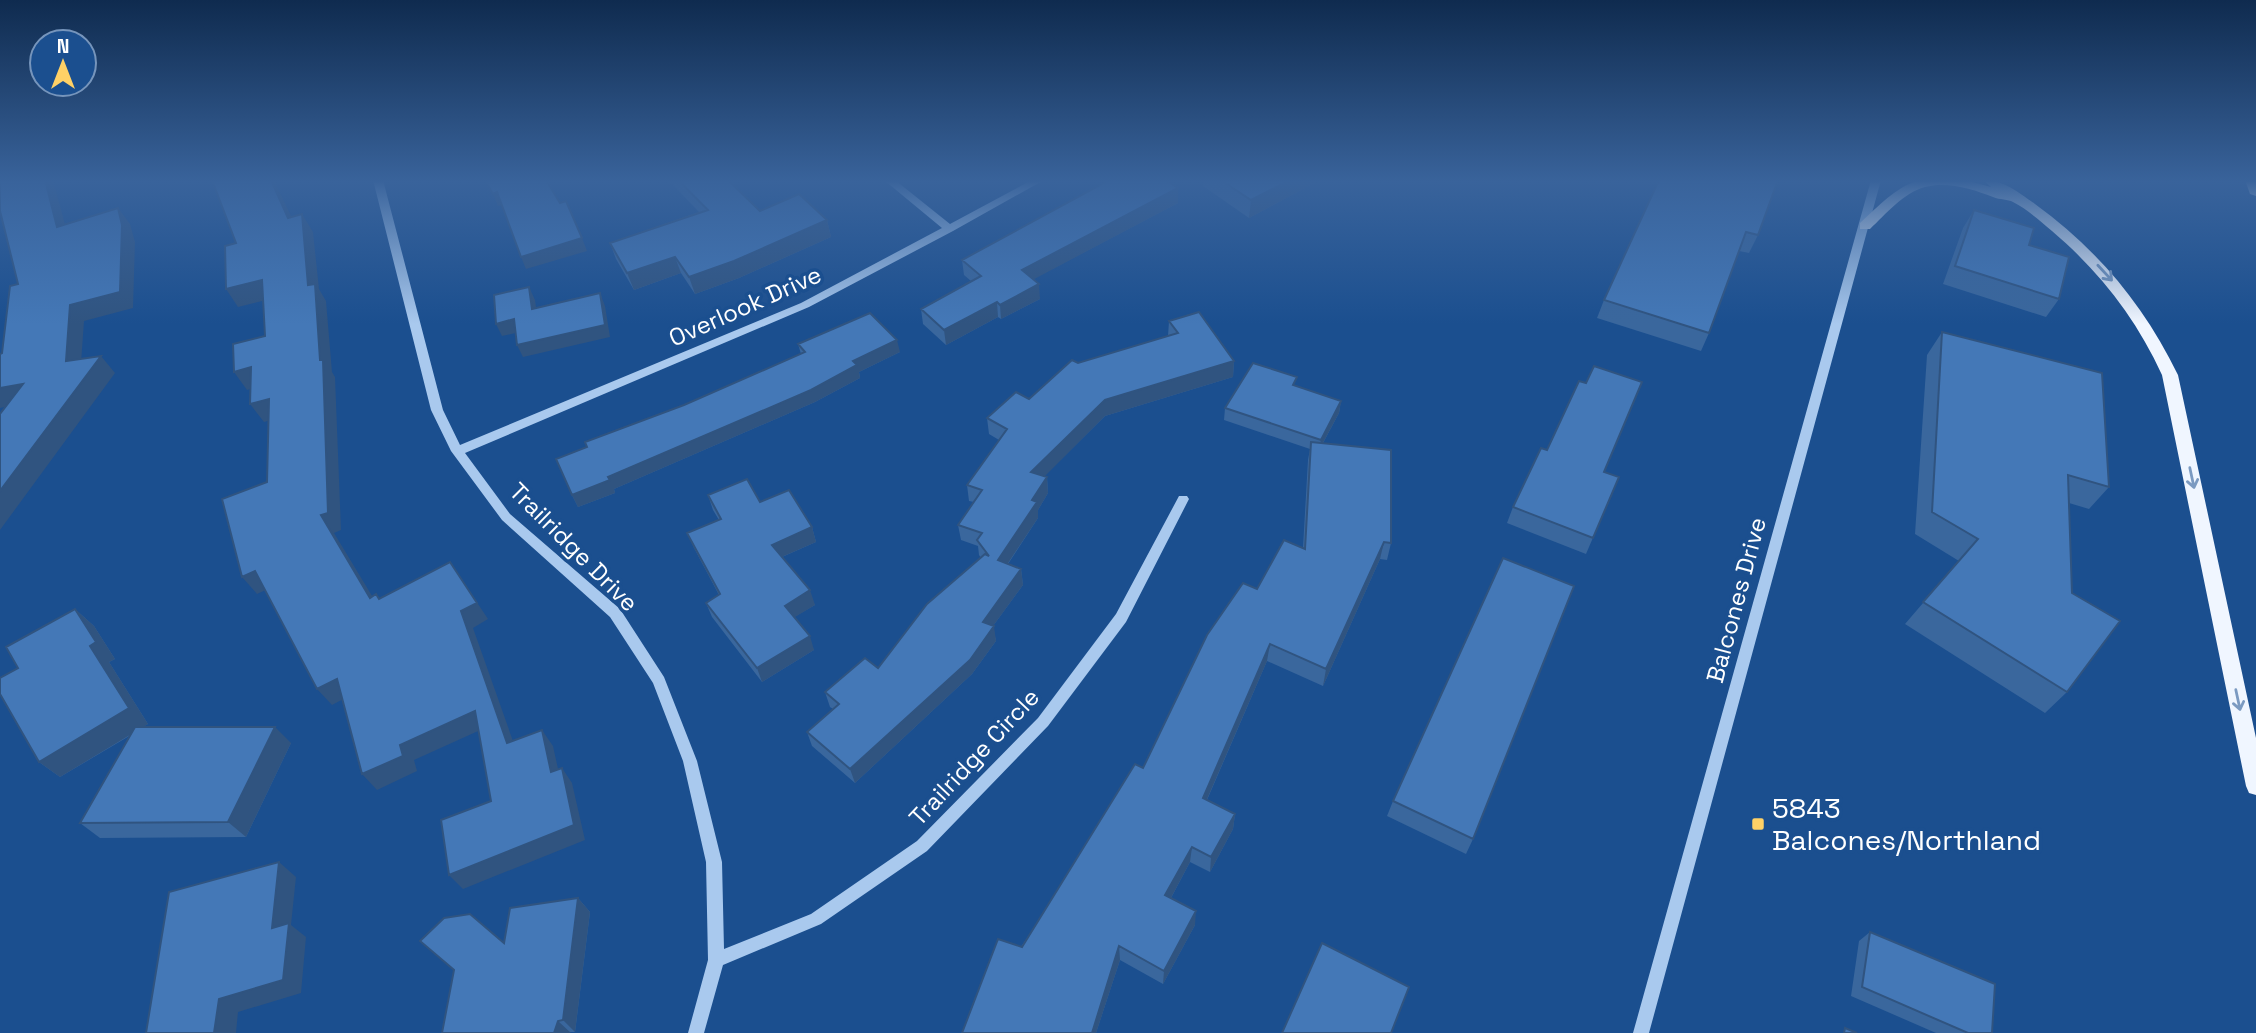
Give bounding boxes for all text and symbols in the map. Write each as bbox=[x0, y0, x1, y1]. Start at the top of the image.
north arrow bbox=[28, 28, 98, 98]
text: N bbox=[57, 34, 69, 59]
street label: Overlook Drive bbox=[664, 259, 826, 353]
one-way arrow bbox=[2097, 264, 2113, 282]
one-way arrow bbox=[2185, 466, 2199, 489]
street label: Trailridge Drive bbox=[503, 476, 645, 618]
street label: Balcones Drive bbox=[1699, 514, 1773, 686]
street label: Trailridge Circle bbox=[902, 682, 1046, 832]
one-way arrow bbox=[2232, 688, 2246, 711]
place label: 5843 Balcones/Northland bbox=[1772, 790, 2041, 858]
marker: 5843 Balcones/Northland bbox=[1750, 816, 1766, 832]

